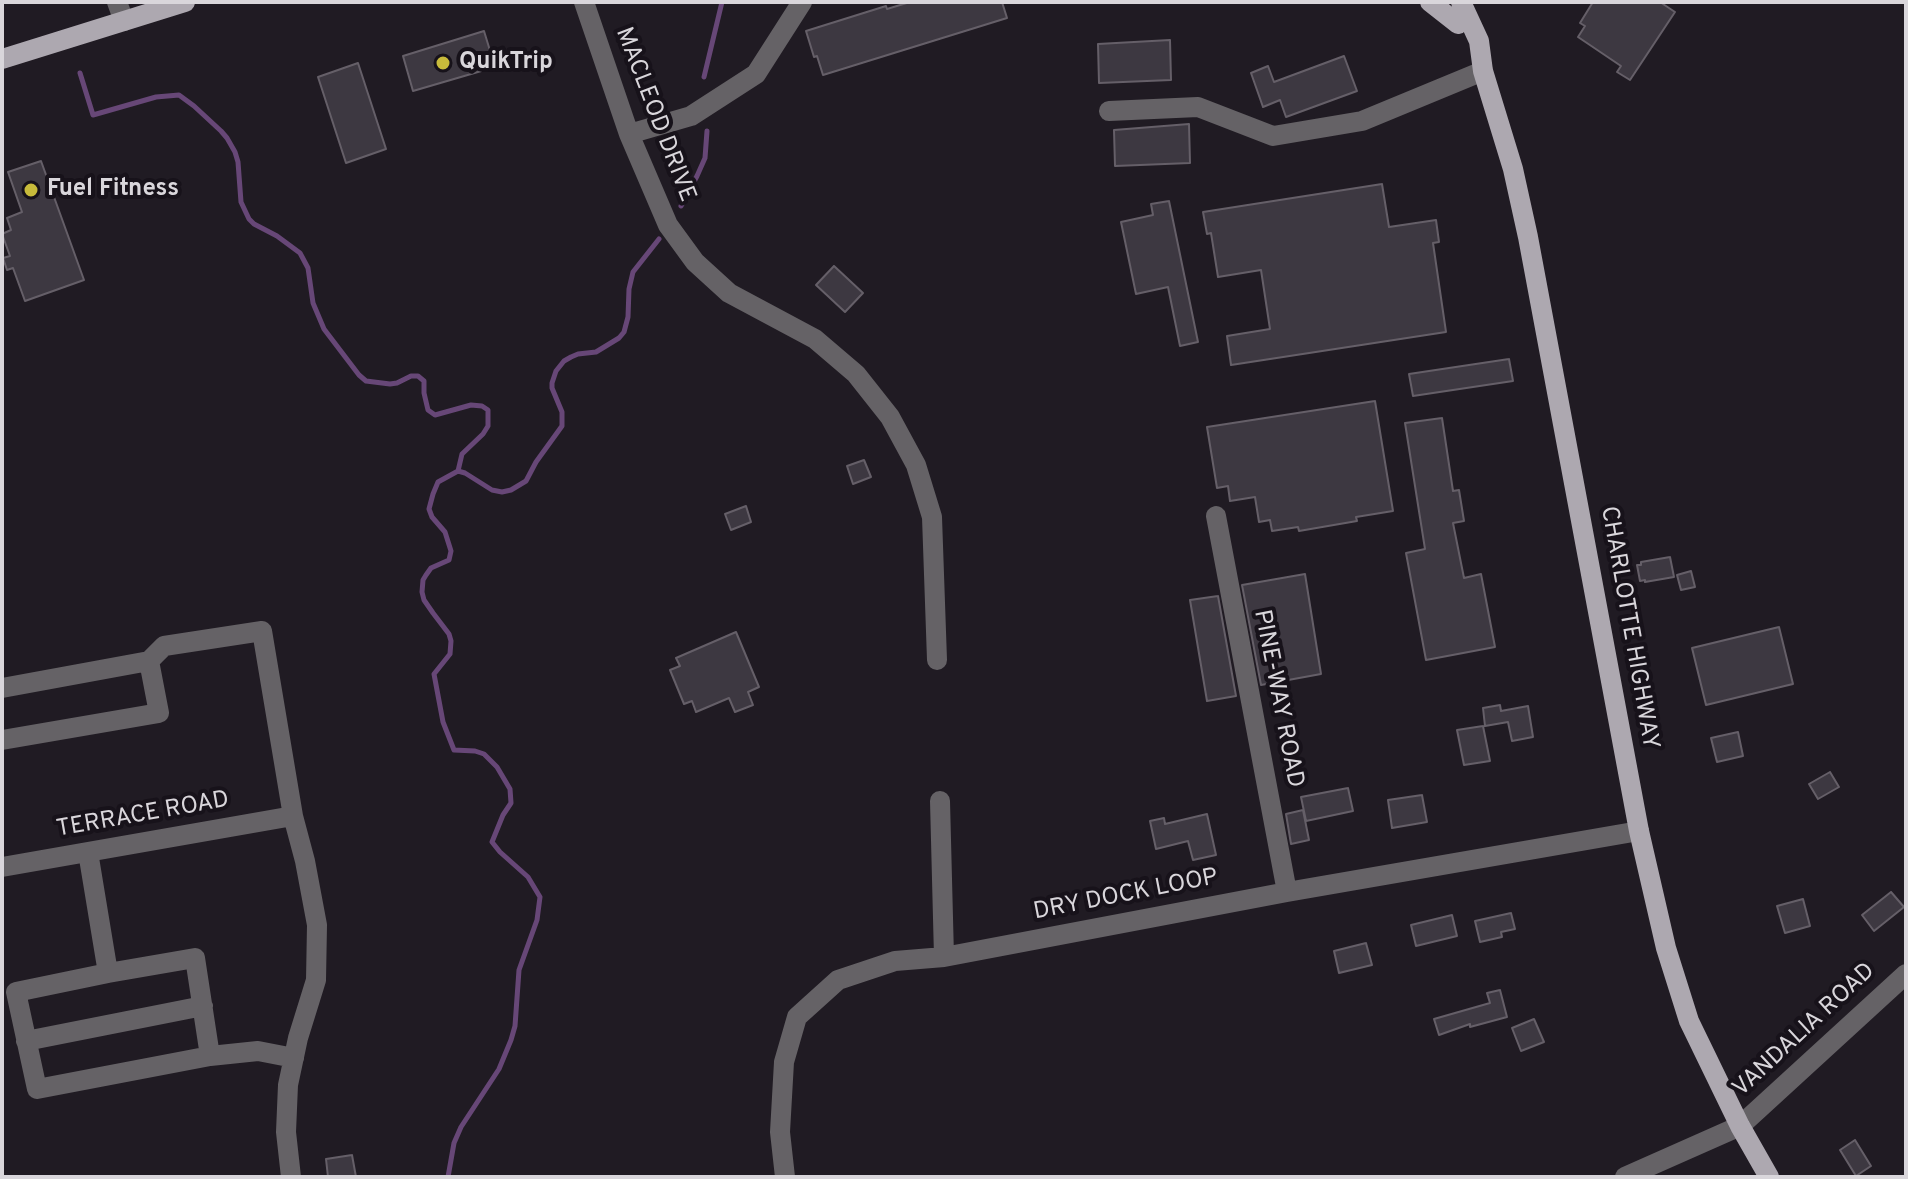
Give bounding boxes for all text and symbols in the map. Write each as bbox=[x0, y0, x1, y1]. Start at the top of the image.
street label: MACLEOD DRIVE bbox=[607, 24, 701, 206]
place label: QuikTrip bbox=[459, 49, 553, 77]
marker: QuikTrip bbox=[434, 54, 452, 72]
place label: Fuel Fitness bbox=[47, 176, 179, 204]
marker: Fuel Fitness bbox=[22, 181, 40, 199]
street label: CHARLOTTE HIGHWAY bbox=[1592, 504, 1664, 752]
street label: PINE-WAY ROAD bbox=[1246, 608, 1308, 790]
street label: TERRACE ROAD bbox=[55, 787, 231, 845]
street label: DRY DOCK LOOP bbox=[1031, 864, 1221, 928]
street label: VANDALIA ROAD bbox=[1728, 958, 1882, 1104]

